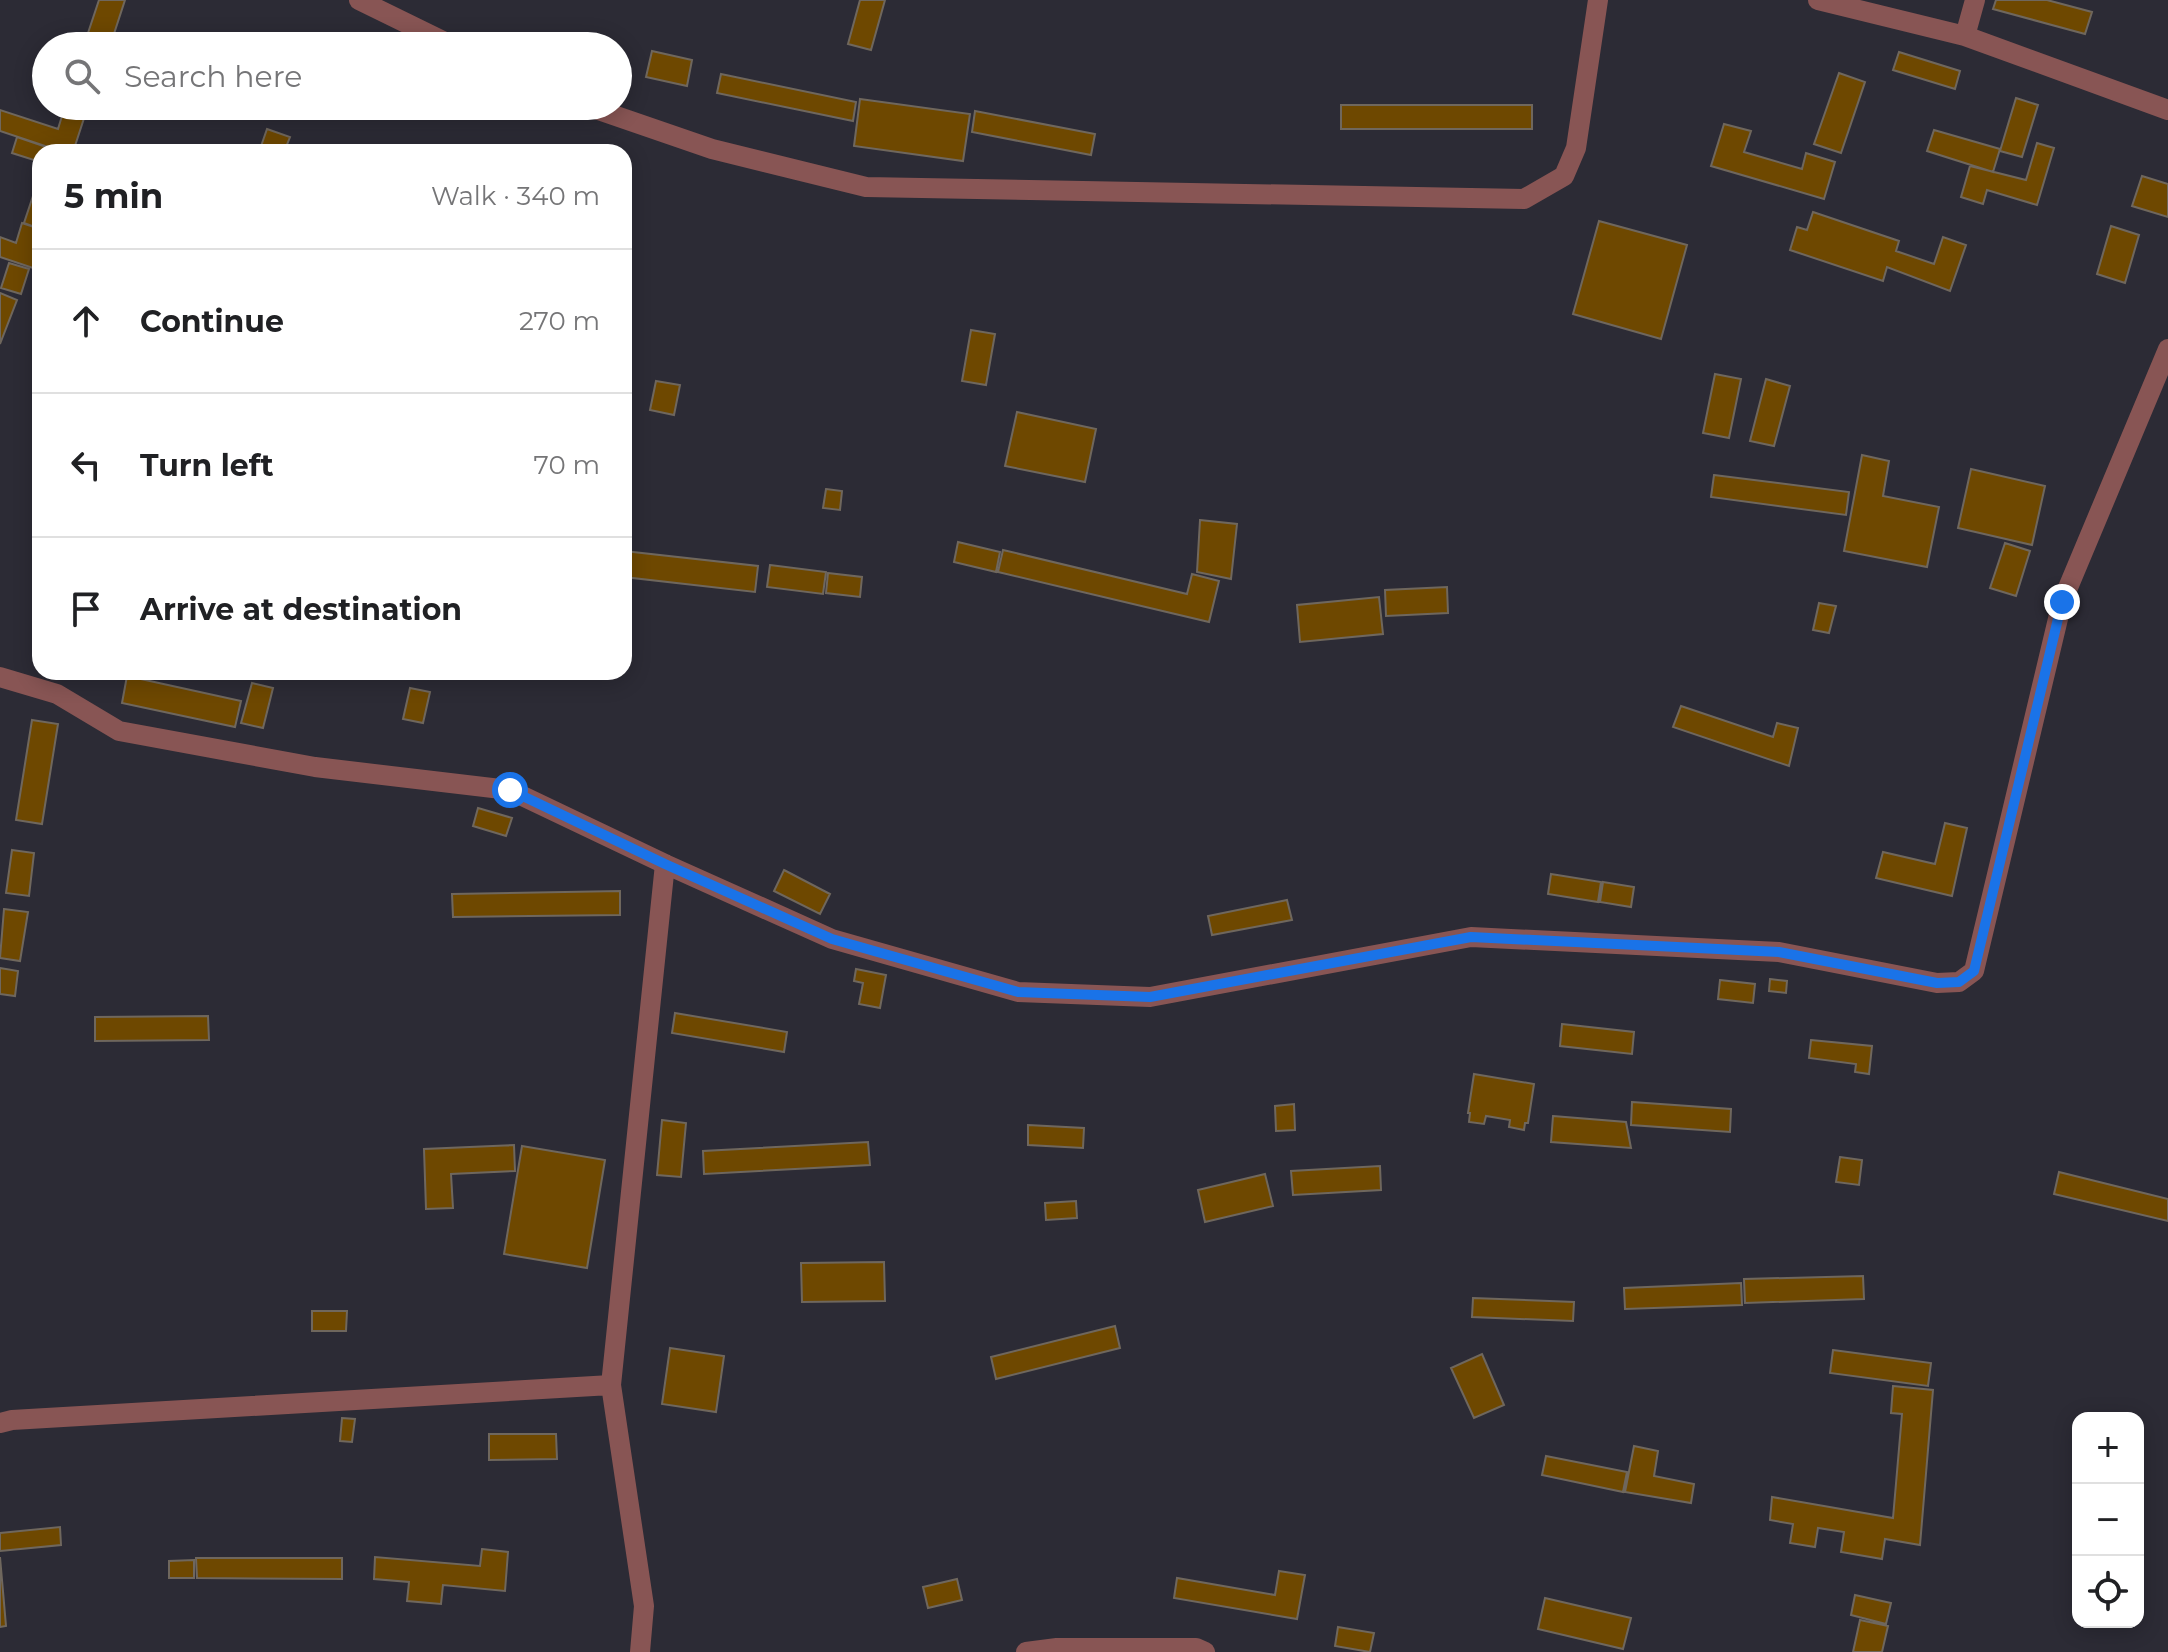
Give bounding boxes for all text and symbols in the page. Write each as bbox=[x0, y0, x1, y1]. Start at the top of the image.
search box bbox=[32, 32, 632, 120]
icon: search bbox=[60, 54, 104, 98]
text: Search here bbox=[124, 58, 302, 95]
text: 5 min bbox=[64, 175, 163, 217]
text: Walk · 340 m bbox=[431, 180, 600, 212]
icon: ahead bbox=[64, 299, 108, 343]
text: Continue bbox=[140, 303, 284, 340]
text: 270 m bbox=[519, 305, 600, 337]
icon: left bbox=[64, 443, 108, 487]
text: Turn left bbox=[140, 447, 273, 484]
text: 70 m bbox=[534, 449, 600, 481]
route end bbox=[2044, 584, 2080, 620]
icon: arrive bbox=[64, 587, 108, 631]
text: Arrive at destination bbox=[140, 591, 462, 628]
route start bbox=[492, 772, 528, 808]
map controls bbox=[2072, 1412, 2144, 1628]
button: + bbox=[2072, 1412, 2144, 1484]
button: − bbox=[2072, 1484, 2144, 1556]
button: locate bbox=[2072, 1556, 2144, 1628]

